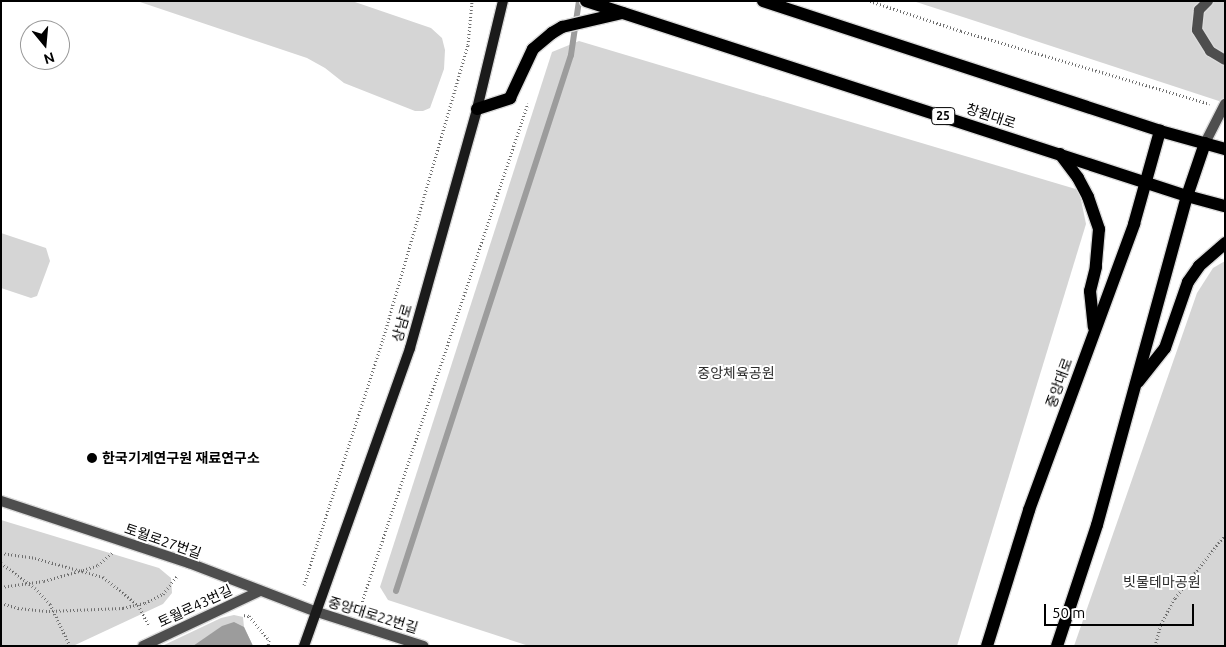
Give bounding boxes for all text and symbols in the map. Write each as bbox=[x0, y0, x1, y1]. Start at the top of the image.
north arrow bbox=[20, 20, 70, 70]
text: N bbox=[42, 49, 56, 68]
street label: 창원대로 bbox=[964, 100, 1018, 132]
road number: 25 bbox=[930, 106, 956, 125]
street label: 상남로 bbox=[389, 302, 415, 344]
street label: 중앙대로 bbox=[1042, 356, 1076, 410]
park label: 중앙체육공원 bbox=[697, 365, 775, 381]
place label: 한국기계연구원 재료연구소 bbox=[102, 450, 260, 466]
marker: 한국기계연구원 재료연구소 bbox=[86, 452, 98, 464]
street label: 토월로27번길 bbox=[122, 520, 204, 562]
park label: 빗물테마공원 bbox=[1123, 574, 1201, 590]
street label: 토월로43번길 bbox=[155, 581, 235, 631]
street label: 중앙대로22번길 bbox=[326, 593, 420, 637]
scale bar bbox=[1046, 594, 1196, 626]
text: 50 m bbox=[1052, 604, 1085, 621]

